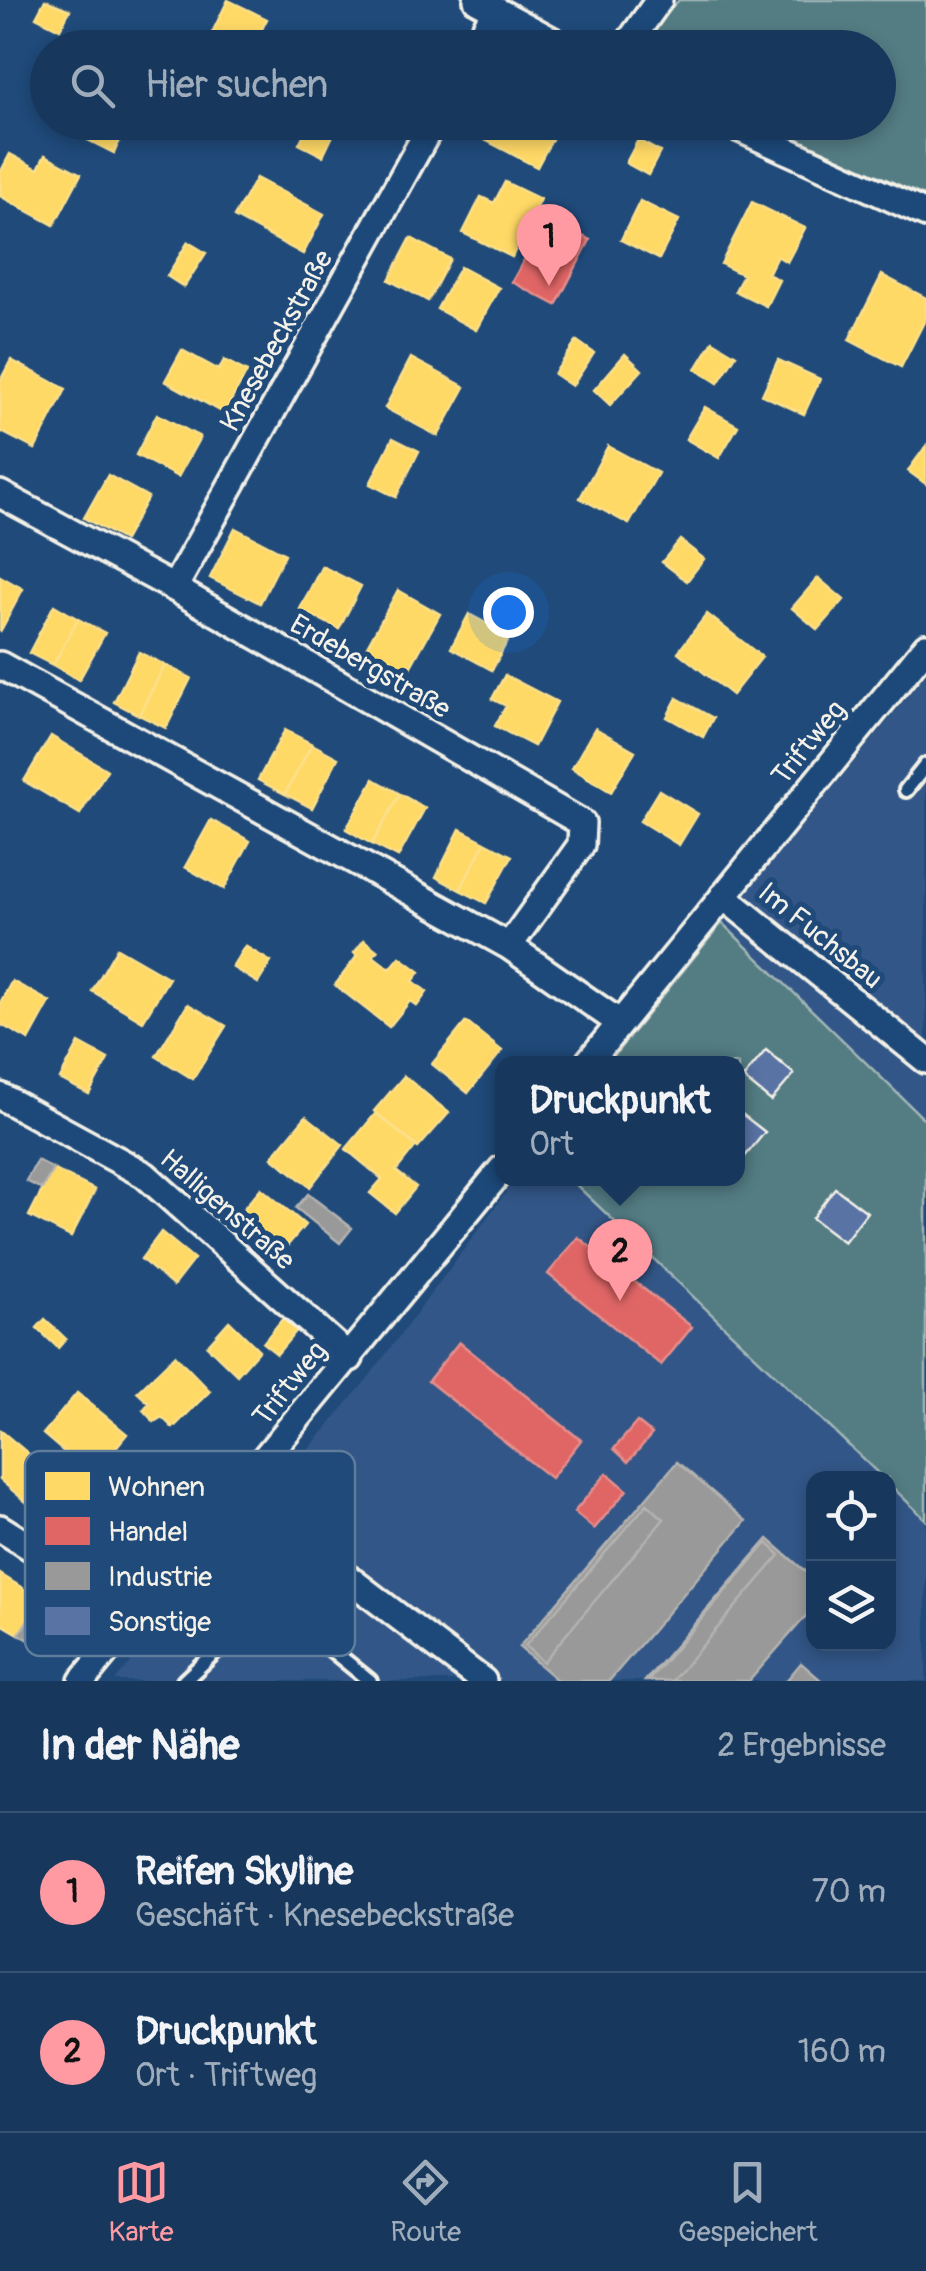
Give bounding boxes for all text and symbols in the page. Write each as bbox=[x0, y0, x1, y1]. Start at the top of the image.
search box bbox=[30, 30, 896, 140]
icon: search bbox=[65, 58, 120, 113]
text: Hier suchen bbox=[145, 61, 328, 109]
pin: 1 bbox=[516, 204, 582, 286]
street label: Knesebeckstraße bbox=[213, 244, 341, 438]
your location bbox=[483, 587, 534, 638]
street label: Erdebergstraße bbox=[284, 607, 457, 727]
street label: Triftweg bbox=[764, 693, 854, 793]
street label: Im Fuchsbau bbox=[751, 875, 889, 997]
popup bbox=[495, 1056, 745, 1186]
text: Druckpunkt bbox=[529, 1077, 711, 1125]
text: Ort bbox=[529, 1125, 574, 1165]
street label: Halligenstraße bbox=[152, 1142, 302, 1278]
pin: 2 bbox=[588, 1218, 652, 1301]
street label: Triftweg bbox=[245, 1334, 335, 1434]
legend bbox=[25, 1451, 355, 1656]
text: Wohnen bbox=[108, 1470, 205, 1505]
map controls bbox=[806, 1471, 896, 1651]
button: locate bbox=[806, 1471, 896, 1561]
text: Handel bbox=[108, 1515, 188, 1550]
text: Industrie bbox=[108, 1560, 212, 1595]
button: layers bbox=[806, 1561, 896, 1651]
text: Sonstige bbox=[108, 1605, 211, 1640]
text: In der Nähe bbox=[40, 1720, 239, 1772]
text: 2 Ergebnisse bbox=[717, 1726, 886, 1766]
text: Reifen Skyline bbox=[135, 1848, 353, 1896]
text: 1 bbox=[66, 1872, 79, 1912]
text: 70 m bbox=[812, 1872, 886, 1912]
text: Geschäft · Knesebeckstraße bbox=[135, 1896, 514, 1936]
text: Druckpunkt bbox=[135, 2008, 316, 2056]
text: 2 bbox=[64, 2032, 81, 2072]
text: 160 m bbox=[798, 2032, 886, 2072]
text: Ort · Triftweg bbox=[135, 2056, 317, 2096]
tab: Karte bbox=[109, 2155, 174, 2250]
tab: Route bbox=[391, 2155, 461, 2250]
tab: Gespeichert bbox=[678, 2155, 817, 2250]

